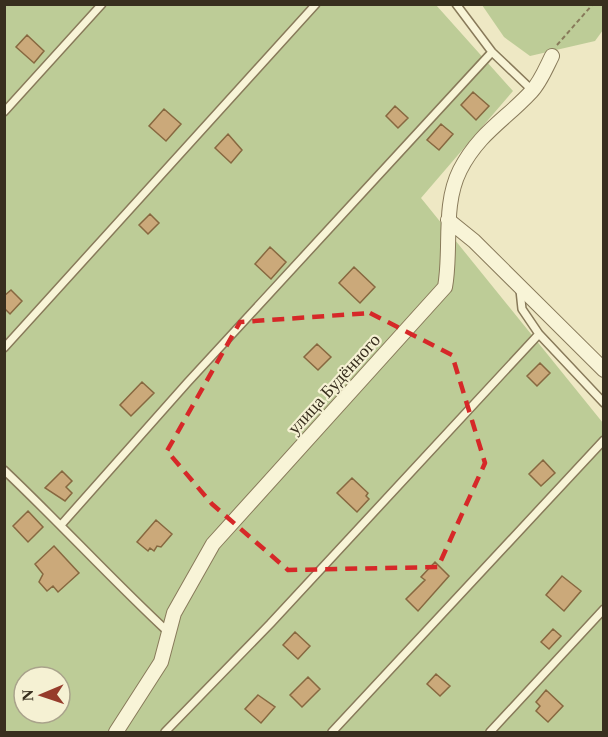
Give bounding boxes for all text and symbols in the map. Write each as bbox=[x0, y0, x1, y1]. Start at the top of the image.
street label: улица Будённого bbox=[284, 330, 384, 438]
north arrow bbox=[12, 665, 72, 725]
text: N bbox=[19, 689, 36, 702]

